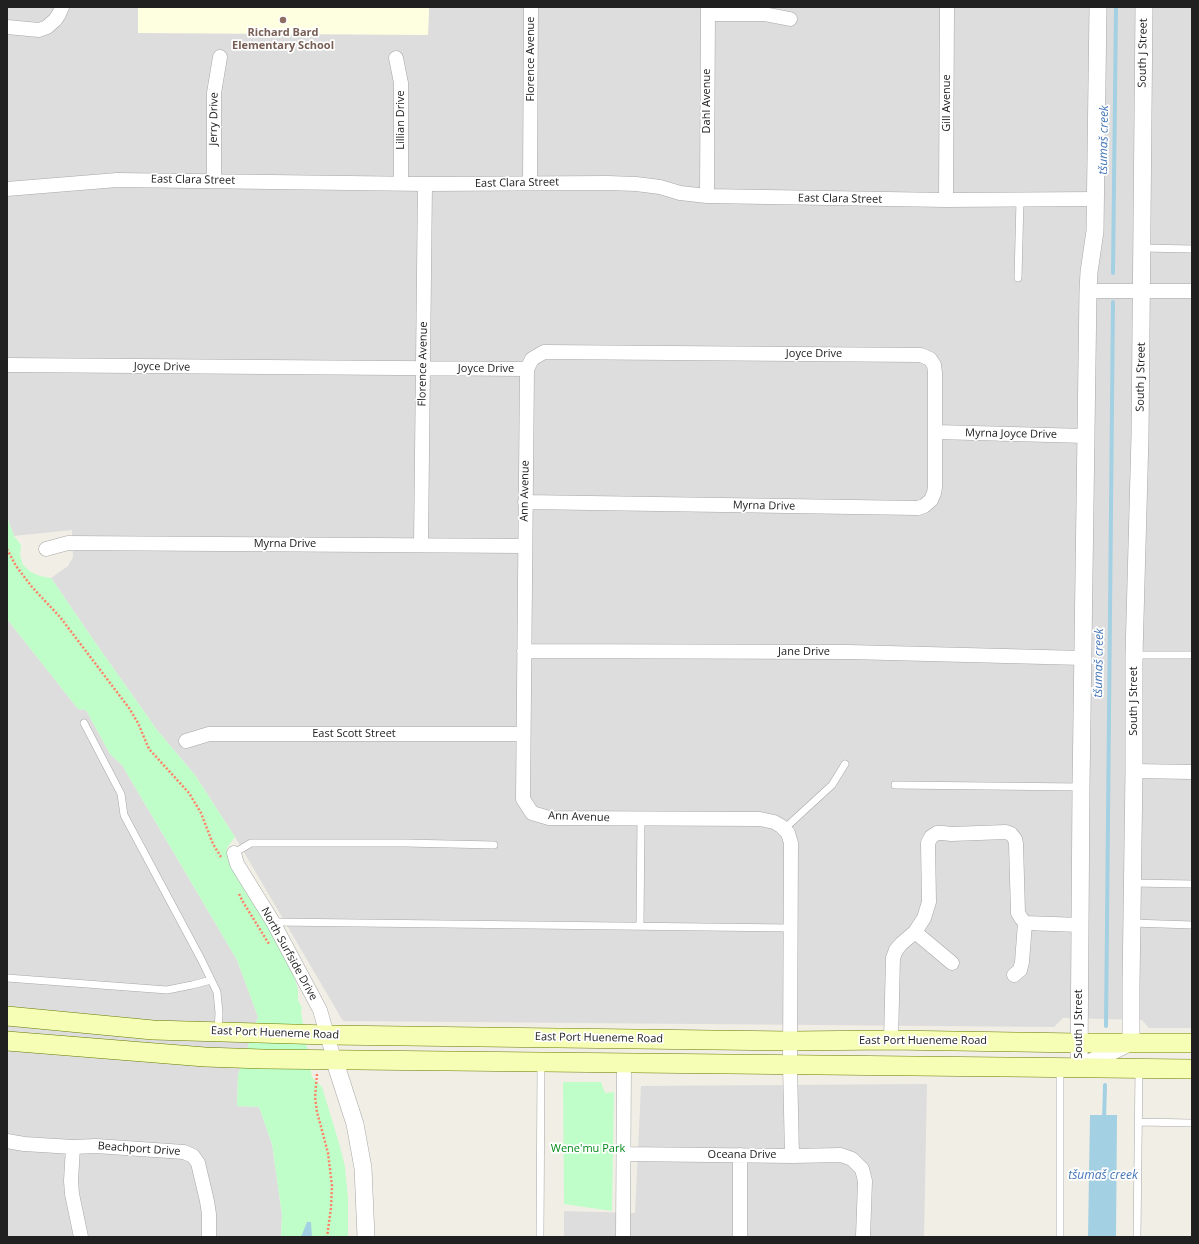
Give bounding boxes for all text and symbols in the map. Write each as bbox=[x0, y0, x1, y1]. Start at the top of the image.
marker: Richard Bard Elementary School bbox=[278, 15, 288, 25]
street label: Florence Avenue bbox=[524, 16, 538, 102]
street label: South J Street bbox=[1136, 18, 1150, 88]
place label: Richard Bard Elementary School bbox=[232, 26, 334, 52]
street label: Dahl Avenue bbox=[700, 69, 714, 133]
street label: Gill Avenue bbox=[940, 74, 954, 132]
street label: Lillian Drive bbox=[394, 90, 408, 150]
street label: Jerry Drive bbox=[207, 92, 221, 146]
water label: tšumaš creek bbox=[1096, 105, 1112, 175]
street label: East Clara Street bbox=[151, 173, 235, 187]
street label: East Clara Street bbox=[475, 176, 559, 190]
street label: East Clara Street bbox=[798, 192, 882, 206]
street label: Florence Avenue bbox=[416, 321, 430, 407]
street label: South J Street bbox=[1134, 342, 1148, 412]
street label: Joyce Drive bbox=[786, 347, 842, 361]
street label: Joyce Drive bbox=[134, 360, 190, 374]
street label: Joyce Drive bbox=[458, 362, 514, 376]
street label: Myrna Joyce Drive bbox=[965, 427, 1057, 441]
street label: Ann Avenue bbox=[518, 460, 532, 522]
street label: Myrna Drive bbox=[733, 499, 795, 513]
street label: Myrna Drive bbox=[254, 537, 316, 551]
water label: tšumaš creek bbox=[1091, 628, 1107, 698]
street label: Jane Drive bbox=[778, 645, 830, 659]
street label: South J Street bbox=[1127, 666, 1141, 736]
street label: East Scott Street bbox=[312, 727, 396, 741]
street label: Ann Avenue bbox=[548, 809, 610, 825]
street label: North Surfside Drive bbox=[258, 905, 320, 1003]
street label: South J Street bbox=[1072, 989, 1086, 1059]
street label: East Port Hueneme Road bbox=[211, 1024, 339, 1042]
street label: East Port Hueneme Road bbox=[535, 1030, 663, 1046]
street label: East Port Hueneme Road bbox=[859, 1034, 987, 1048]
street label: Beachport Drive bbox=[97, 1140, 181, 1158]
park label: Wene'mu Park bbox=[551, 1142, 625, 1156]
street label: Oceana Drive bbox=[708, 1148, 776, 1162]
water label: tšumaš creek bbox=[1068, 1169, 1138, 1183]

